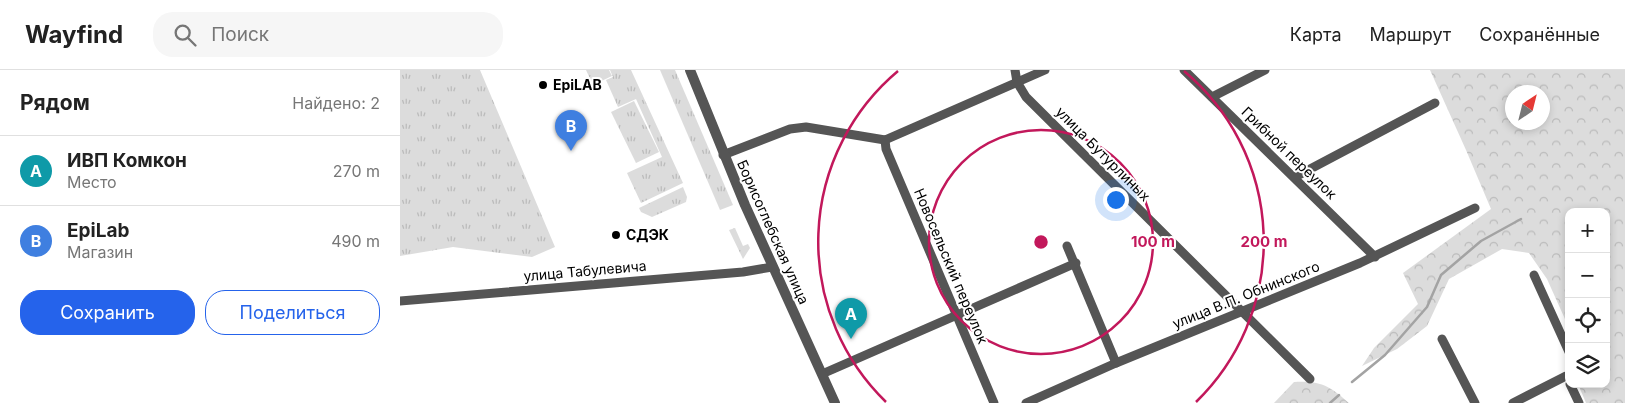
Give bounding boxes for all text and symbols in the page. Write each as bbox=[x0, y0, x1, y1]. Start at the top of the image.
search box bbox=[153, 12, 503, 57]
text: Wayfind bbox=[25, 20, 123, 49]
icon: search bbox=[171, 21, 199, 49]
text: Поиск bbox=[211, 23, 269, 46]
text: Карта bbox=[1290, 24, 1342, 45]
text: Маршрут bbox=[1370, 24, 1451, 45]
text: Сохранённые bbox=[1479, 24, 1600, 45]
place label: EpiLAB bbox=[553, 76, 602, 93]
marker: EpiLAB bbox=[537, 79, 549, 91]
north arrow bbox=[1505, 85, 1550, 130]
text: Рядом bbox=[20, 90, 90, 115]
text: Найдено: 2 bbox=[292, 93, 380, 113]
street label: улица Бутурлиных bbox=[1053, 103, 1154, 205]
street label: Грибной переулок bbox=[1238, 103, 1341, 203]
pin: B bbox=[555, 110, 587, 151]
text: ИВП Комкон bbox=[67, 149, 187, 172]
street label: Борисоглебская улица bbox=[734, 157, 813, 307]
text: A bbox=[30, 161, 42, 181]
text: 270 m bbox=[333, 161, 380, 181]
text: Место bbox=[67, 172, 117, 192]
street label: Новосельский переулок bbox=[911, 185, 992, 347]
your location bbox=[1103, 187, 1129, 213]
map controls bbox=[1565, 208, 1610, 388]
button: + bbox=[1565, 208, 1610, 253]
text: EpiLab bbox=[67, 219, 129, 242]
place label: СДЭК bbox=[626, 226, 669, 243]
marker: СДЭК bbox=[610, 229, 622, 241]
text: B bbox=[31, 231, 41, 251]
text: 490 m bbox=[331, 231, 380, 251]
text: 100 m bbox=[1131, 232, 1175, 251]
text: 200 m bbox=[1241, 232, 1287, 251]
centre of rings bbox=[1032, 233, 1050, 251]
text: Магазин bbox=[67, 242, 133, 262]
button: − bbox=[1565, 253, 1610, 298]
street label: улица Табулевича bbox=[523, 257, 647, 284]
street label: улица В.П. Обнинского bbox=[1170, 257, 1322, 332]
button: Сохранить bbox=[20, 290, 195, 335]
button: Поделиться bbox=[205, 290, 380, 335]
pin: A bbox=[835, 298, 867, 339]
button: locate bbox=[1565, 298, 1610, 343]
button: layers bbox=[1565, 343, 1610, 388]

